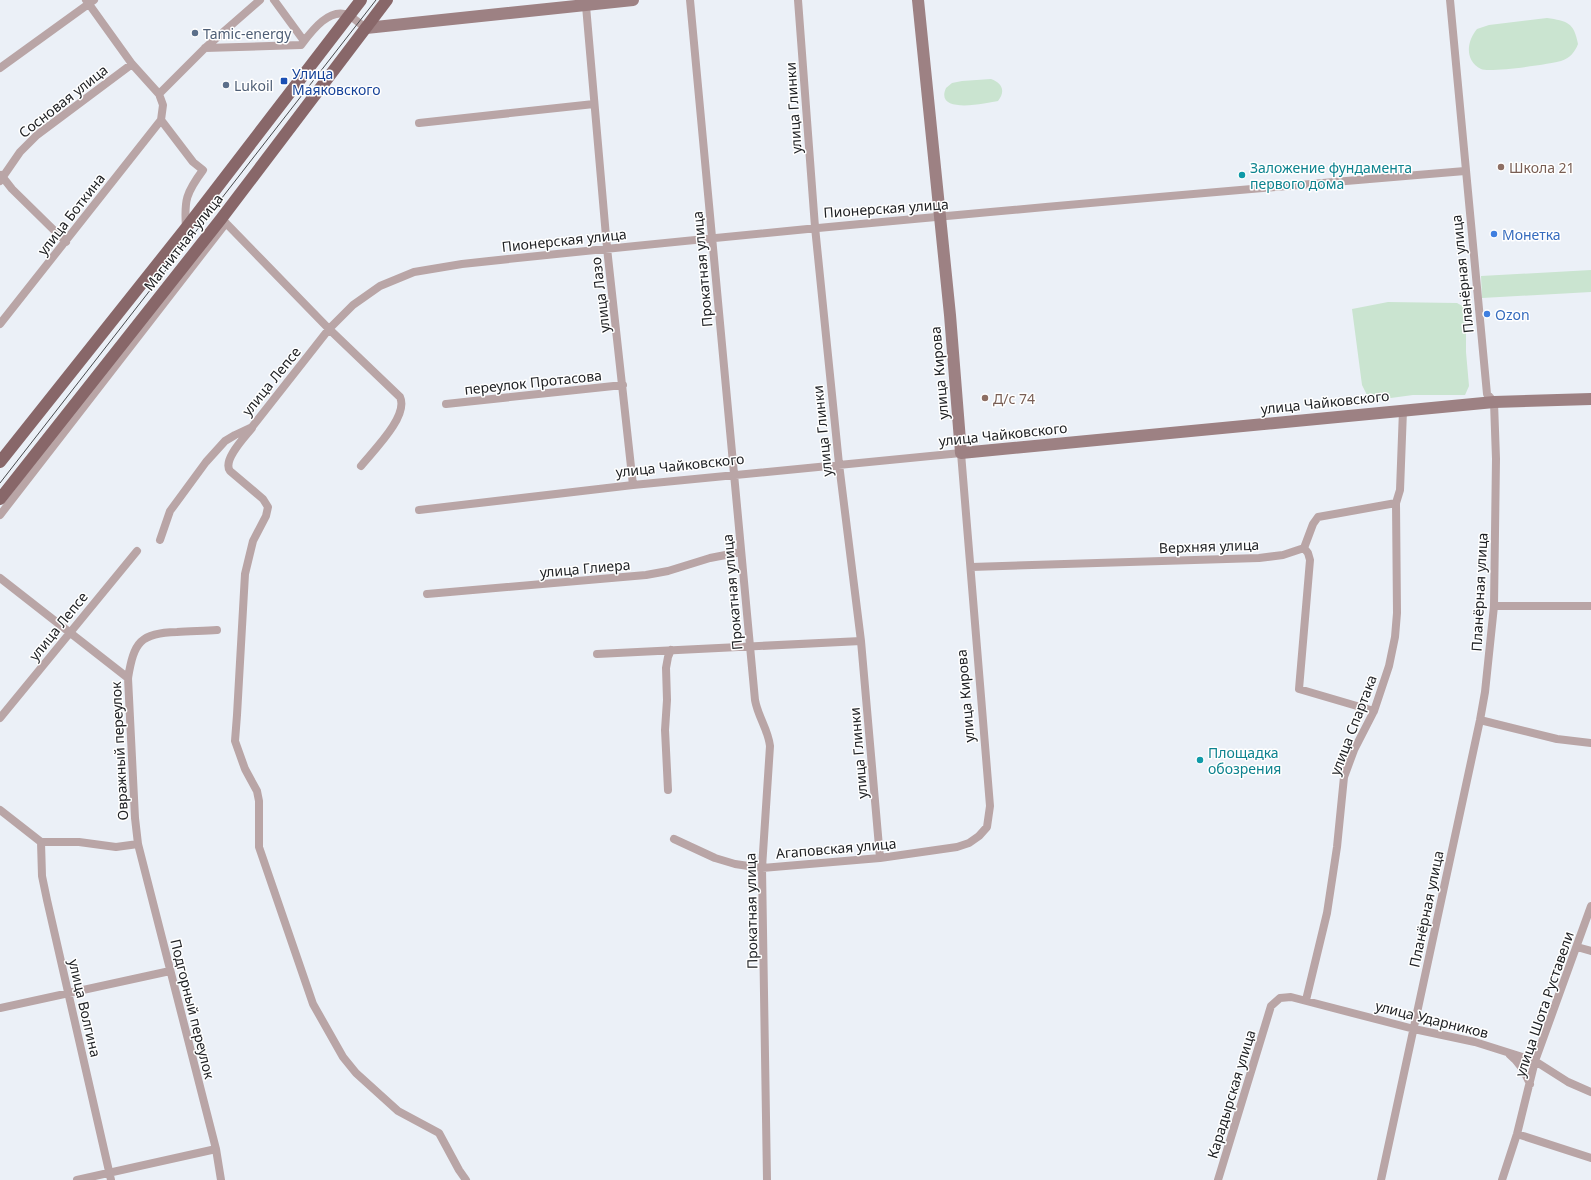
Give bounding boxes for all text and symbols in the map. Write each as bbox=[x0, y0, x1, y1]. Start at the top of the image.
place label: Tamic-energy bbox=[203, 24, 292, 43]
marker: Tamic-energy bbox=[190, 28, 200, 38]
street label: Сосновая улица bbox=[15, 60, 111, 142]
street label: улица Глинки bbox=[780, 62, 806, 154]
place label: Улица Маяковского bbox=[292, 64, 381, 99]
place label: Lukoil bbox=[234, 76, 273, 95]
marker: Улица Маяковского bbox=[279, 76, 289, 86]
marker: Lukoil bbox=[221, 80, 231, 90]
place label: Заложение фундамента первого дома bbox=[1250, 158, 1412, 193]
place label: Школа 21 bbox=[1509, 158, 1575, 177]
marker: Школа 21 bbox=[1496, 162, 1506, 172]
street label: улица Боткина bbox=[33, 169, 109, 259]
marker: Заложение фундамента первого дома bbox=[1237, 170, 1247, 180]
street label: Магнитная улица bbox=[139, 190, 227, 294]
street label: Пионерская улица bbox=[823, 194, 949, 222]
street label: Прокатная улица bbox=[687, 210, 717, 328]
street label: Планёрная улица bbox=[1446, 214, 1478, 334]
street label: Пионерская улица bbox=[501, 224, 627, 256]
place label: Монетка bbox=[1502, 225, 1561, 244]
marker: Монетка bbox=[1489, 229, 1499, 239]
street label: улица Лазо bbox=[586, 256, 614, 334]
place label: Ozon bbox=[1495, 305, 1530, 324]
marker: Ozon bbox=[1482, 309, 1492, 319]
street label: улица Кирова bbox=[925, 326, 953, 420]
street label: улица Лепсе bbox=[237, 342, 305, 420]
street label: переулок Протасова bbox=[463, 365, 603, 399]
street label: улица Глинки bbox=[808, 384, 836, 478]
street label: улица Чайковского bbox=[1260, 386, 1390, 418]
place label: Д/с 74 bbox=[993, 389, 1035, 408]
marker: Д/с 74 bbox=[980, 393, 990, 403]
street label: улица Чайковского bbox=[938, 418, 1068, 450]
street label: улица Чайковского bbox=[615, 449, 745, 481]
street label: Планёрная улица bbox=[1466, 532, 1492, 652]
street label: Прокатная улица bbox=[717, 533, 747, 651]
street label: Верхняя улица bbox=[1159, 535, 1259, 557]
street label: улица Глиера bbox=[539, 555, 631, 581]
street label: улица Лепсе bbox=[24, 587, 92, 665]
street label: улица Кирова bbox=[951, 649, 979, 743]
street label: улица Спартака bbox=[1325, 672, 1381, 778]
street label: Овражный переулок bbox=[106, 680, 132, 821]
street label: улица Глинки bbox=[845, 707, 871, 799]
place label: Площадка обозрения bbox=[1208, 743, 1281, 778]
marker: Площадка обозрения bbox=[1195, 755, 1205, 765]
street label: Агаповская улица bbox=[775, 833, 897, 863]
street label: Планёрная улица bbox=[1404, 849, 1448, 969]
street label: Прокатная улица bbox=[740, 853, 762, 969]
street label: улица Шота Руставели bbox=[1510, 929, 1578, 1079]
street label: Подгорный переулок bbox=[166, 937, 220, 1082]
street label: улица Волгина bbox=[64, 957, 106, 1059]
street label: улица Ударников bbox=[1373, 996, 1491, 1042]
street label: Карадырская улица bbox=[1202, 1027, 1260, 1161]

